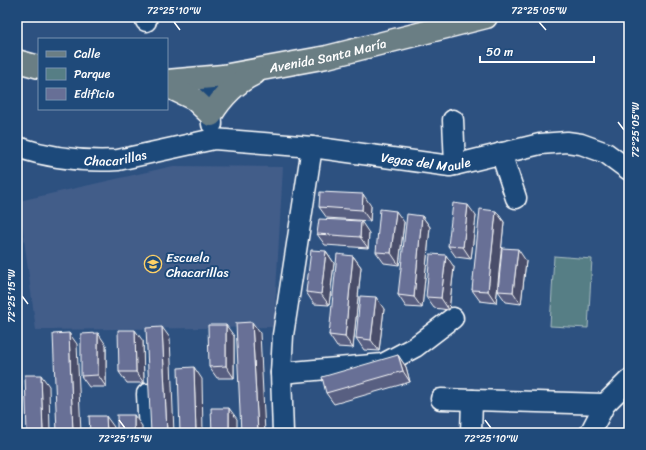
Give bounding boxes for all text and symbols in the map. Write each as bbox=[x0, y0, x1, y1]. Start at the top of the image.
text: 72°25'10"W bbox=[147, 2, 201, 20]
text: 72°25'05"W bbox=[511, 2, 567, 20]
street label: Avenida Santa María bbox=[266, 31, 389, 79]
legend bbox=[38, 38, 168, 110]
scale bar bbox=[480, 38, 594, 64]
text: 50 m bbox=[486, 41, 513, 63]
text: Calle bbox=[74, 43, 101, 65]
text: Parque bbox=[74, 63, 111, 85]
text: Edificio bbox=[74, 83, 114, 105]
text: 72°25'05"W bbox=[627, 102, 645, 158]
street label: Chacarillas bbox=[84, 142, 149, 172]
street label: Vegas del Maule bbox=[380, 145, 473, 178]
place label: Escuela Chacarillas bbox=[166, 246, 229, 284]
school or university icon: Escuela Chacarillas bbox=[143, 254, 163, 274]
text: 72°25'15"W bbox=[3, 269, 21, 323]
text: 72°25'15"W bbox=[98, 430, 152, 448]
text: 72°25'10"W bbox=[464, 430, 518, 448]

